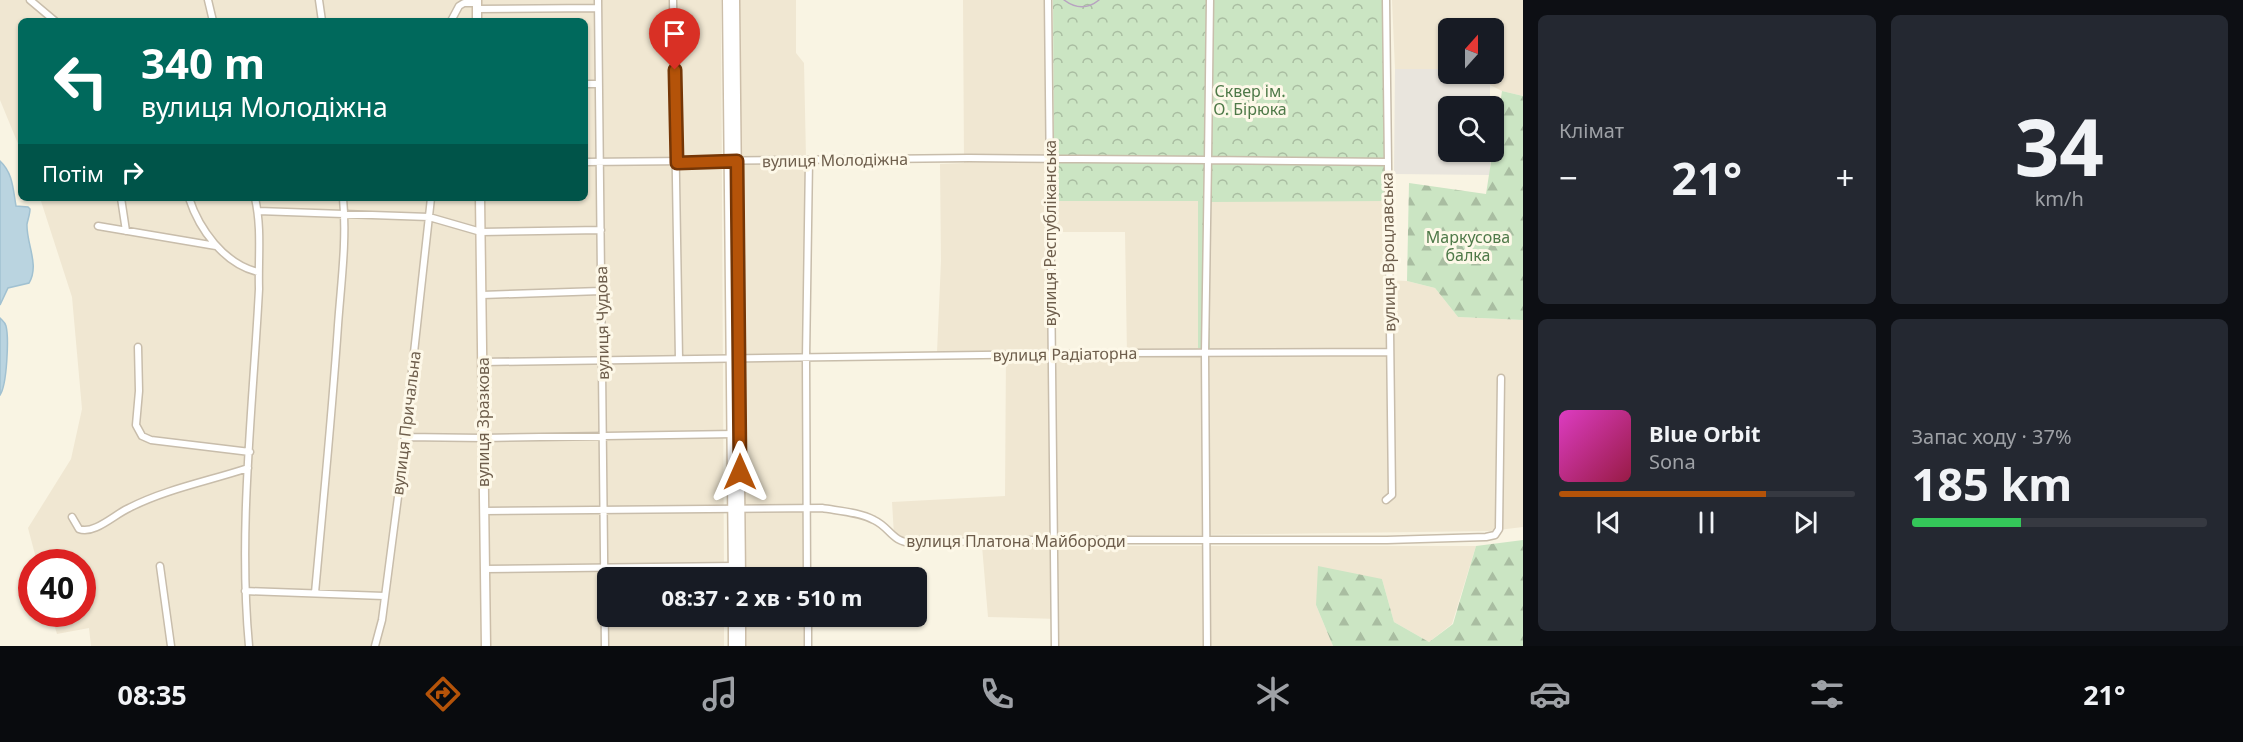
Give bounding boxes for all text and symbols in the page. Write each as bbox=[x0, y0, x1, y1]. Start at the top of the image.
pin bbox=[649, 8, 700, 70]
icon: arrive bbox=[658, 17, 691, 50]
north arrow bbox=[1438, 18, 1504, 84]
map controls bbox=[1438, 18, 1504, 162]
text: 340 m bbox=[141, 34, 265, 91]
icon: left bbox=[42, 42, 120, 120]
park label: Сквер ім. О. Бірюка bbox=[1213, 80, 1287, 120]
text: вулиця Молодіжна bbox=[141, 88, 388, 125]
text: 34 bbox=[2015, 93, 2104, 199]
button: search bbox=[1438, 96, 1504, 162]
text: Клімат bbox=[1559, 117, 1624, 144]
street label: вулиця Республіканська bbox=[1039, 140, 1061, 326]
text: 21° bbox=[1671, 147, 1742, 208]
street label: вулиця Молодіжна bbox=[762, 148, 908, 172]
text: − bbox=[1559, 155, 1578, 200]
text: + bbox=[1836, 155, 1855, 200]
icon: right bbox=[116, 156, 149, 189]
text: Потім bbox=[42, 158, 104, 188]
street label: вулиця Вроцлавська bbox=[1376, 172, 1400, 332]
text: km/h bbox=[2035, 185, 2084, 212]
park label: Маркусова балка bbox=[1426, 226, 1510, 266]
street label: вулиця Чудова bbox=[590, 266, 614, 380]
street label: вулиця Радіаторна bbox=[992, 342, 1138, 366]
street label: вулиця Причальна bbox=[386, 350, 426, 496]
street label: вулиця Зразкова bbox=[472, 357, 494, 487]
text: Blue Orbit bbox=[1649, 418, 1761, 448]
text: Запас ходу · 37% bbox=[1912, 423, 2072, 450]
position arrow bbox=[708, 440, 772, 504]
text: Sona bbox=[1649, 448, 1696, 475]
text: 185 km bbox=[1912, 453, 2072, 514]
icon: previous bbox=[1592, 506, 1625, 539]
icon: pause bbox=[1690, 506, 1723, 539]
icon: next bbox=[1789, 506, 1822, 539]
street label: вулиця Платона Майбороди bbox=[906, 530, 1126, 552]
speed limit sign: 40 bbox=[18, 549, 96, 627]
text: 08:37 · 2 хв · 510 m bbox=[662, 582, 862, 612]
icon: directions bbox=[422, 673, 464, 715]
icon: music bbox=[699, 673, 741, 715]
icon: phone bbox=[976, 673, 1018, 715]
icon: climate bbox=[1252, 673, 1294, 715]
icon: car bbox=[1529, 673, 1571, 715]
icon: filters bbox=[1806, 673, 1848, 715]
text: 08:35 bbox=[117, 676, 187, 713]
text: 21° bbox=[2083, 676, 2126, 713]

